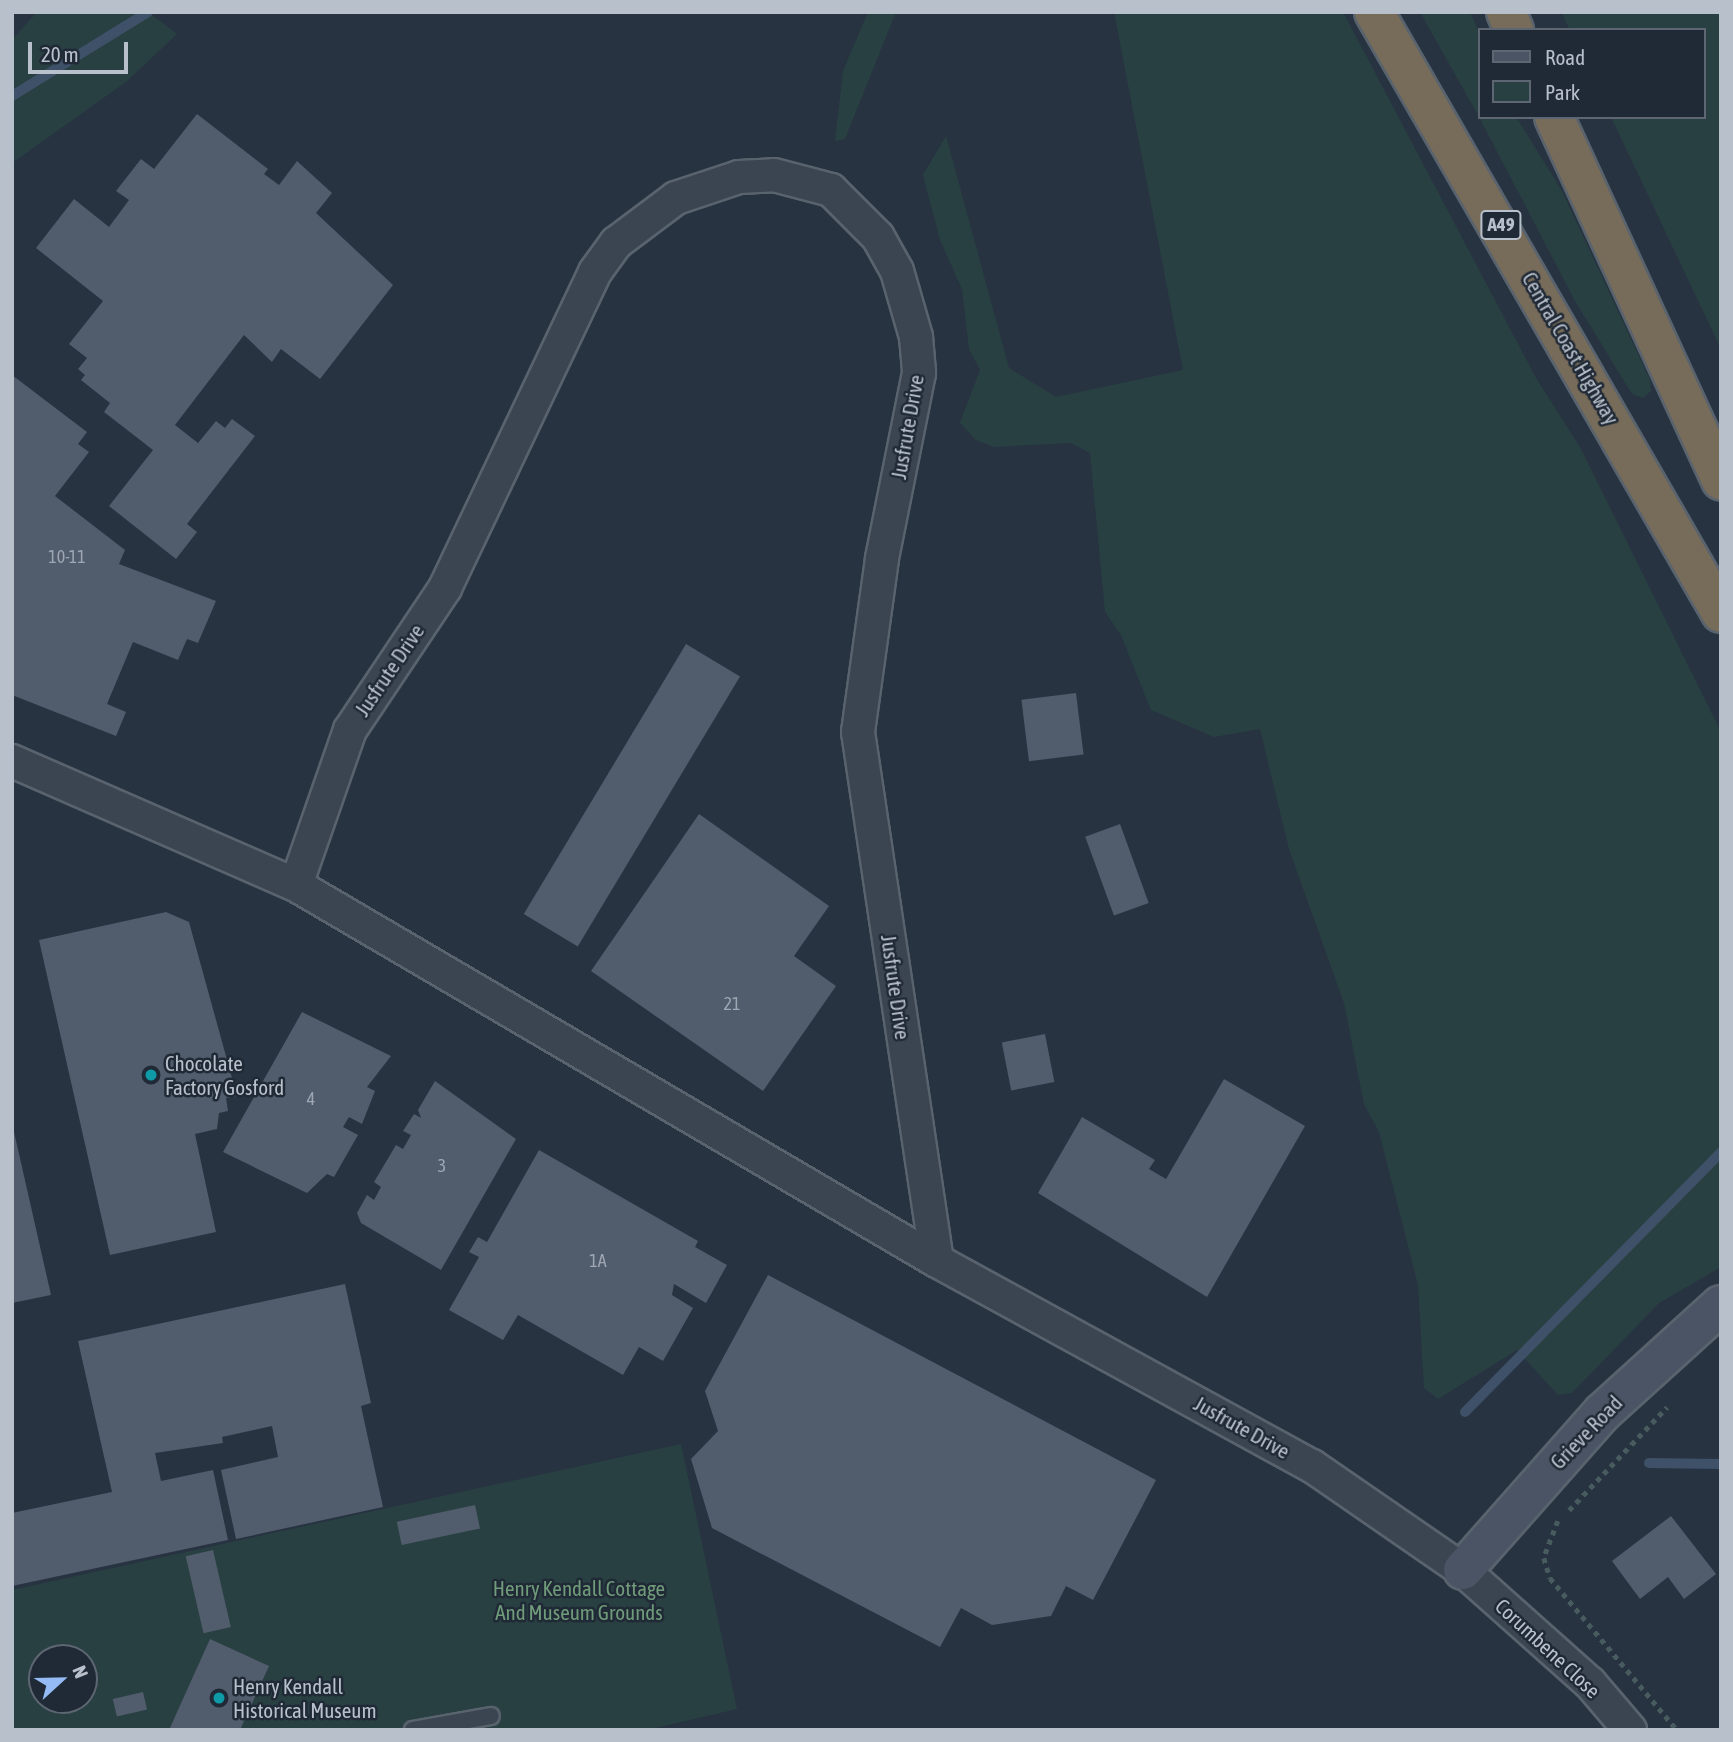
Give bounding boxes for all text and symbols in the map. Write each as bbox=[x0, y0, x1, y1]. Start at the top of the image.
scale bar bbox=[32, 28, 131, 72]
legend bbox=[1478, 28, 1705, 119]
text: 20 m bbox=[41, 42, 79, 66]
text: Road bbox=[1545, 45, 1585, 69]
text: Park bbox=[1545, 80, 1580, 104]
road number: A49 bbox=[1480, 210, 1522, 241]
street label: Central Coast Highway bbox=[1517, 267, 1625, 429]
street label: Jusfrute Drive bbox=[885, 373, 929, 481]
house number: 10-11 bbox=[48, 546, 86, 568]
street label: Jusfrute Drive bbox=[349, 619, 429, 721]
street label: Jusfrute Drive bbox=[876, 933, 916, 1041]
house number: 21 bbox=[724, 993, 740, 1015]
place label: Chocolate Factory Gosford bbox=[165, 1050, 284, 1100]
marker: Chocolate Factory Gosford bbox=[143, 1067, 159, 1083]
house number: 4 bbox=[307, 1088, 315, 1110]
house number: 3 bbox=[438, 1155, 446, 1177]
house number: 1A bbox=[589, 1250, 607, 1272]
street label: Jusfrute Drive bbox=[1190, 1390, 1294, 1464]
street label: Grieve Road bbox=[1545, 1390, 1627, 1474]
park label: Henry Kendall Cottage And Museum Grounds bbox=[493, 1575, 665, 1625]
street label: Corumbene Close bbox=[1490, 1593, 1606, 1703]
north arrow bbox=[28, 1644, 98, 1714]
text: N bbox=[68, 1663, 93, 1681]
place label: Henry Kendall Historical Museum bbox=[233, 1673, 377, 1723]
marker: Henry Kendall Historical Museum bbox=[211, 1690, 227, 1706]

